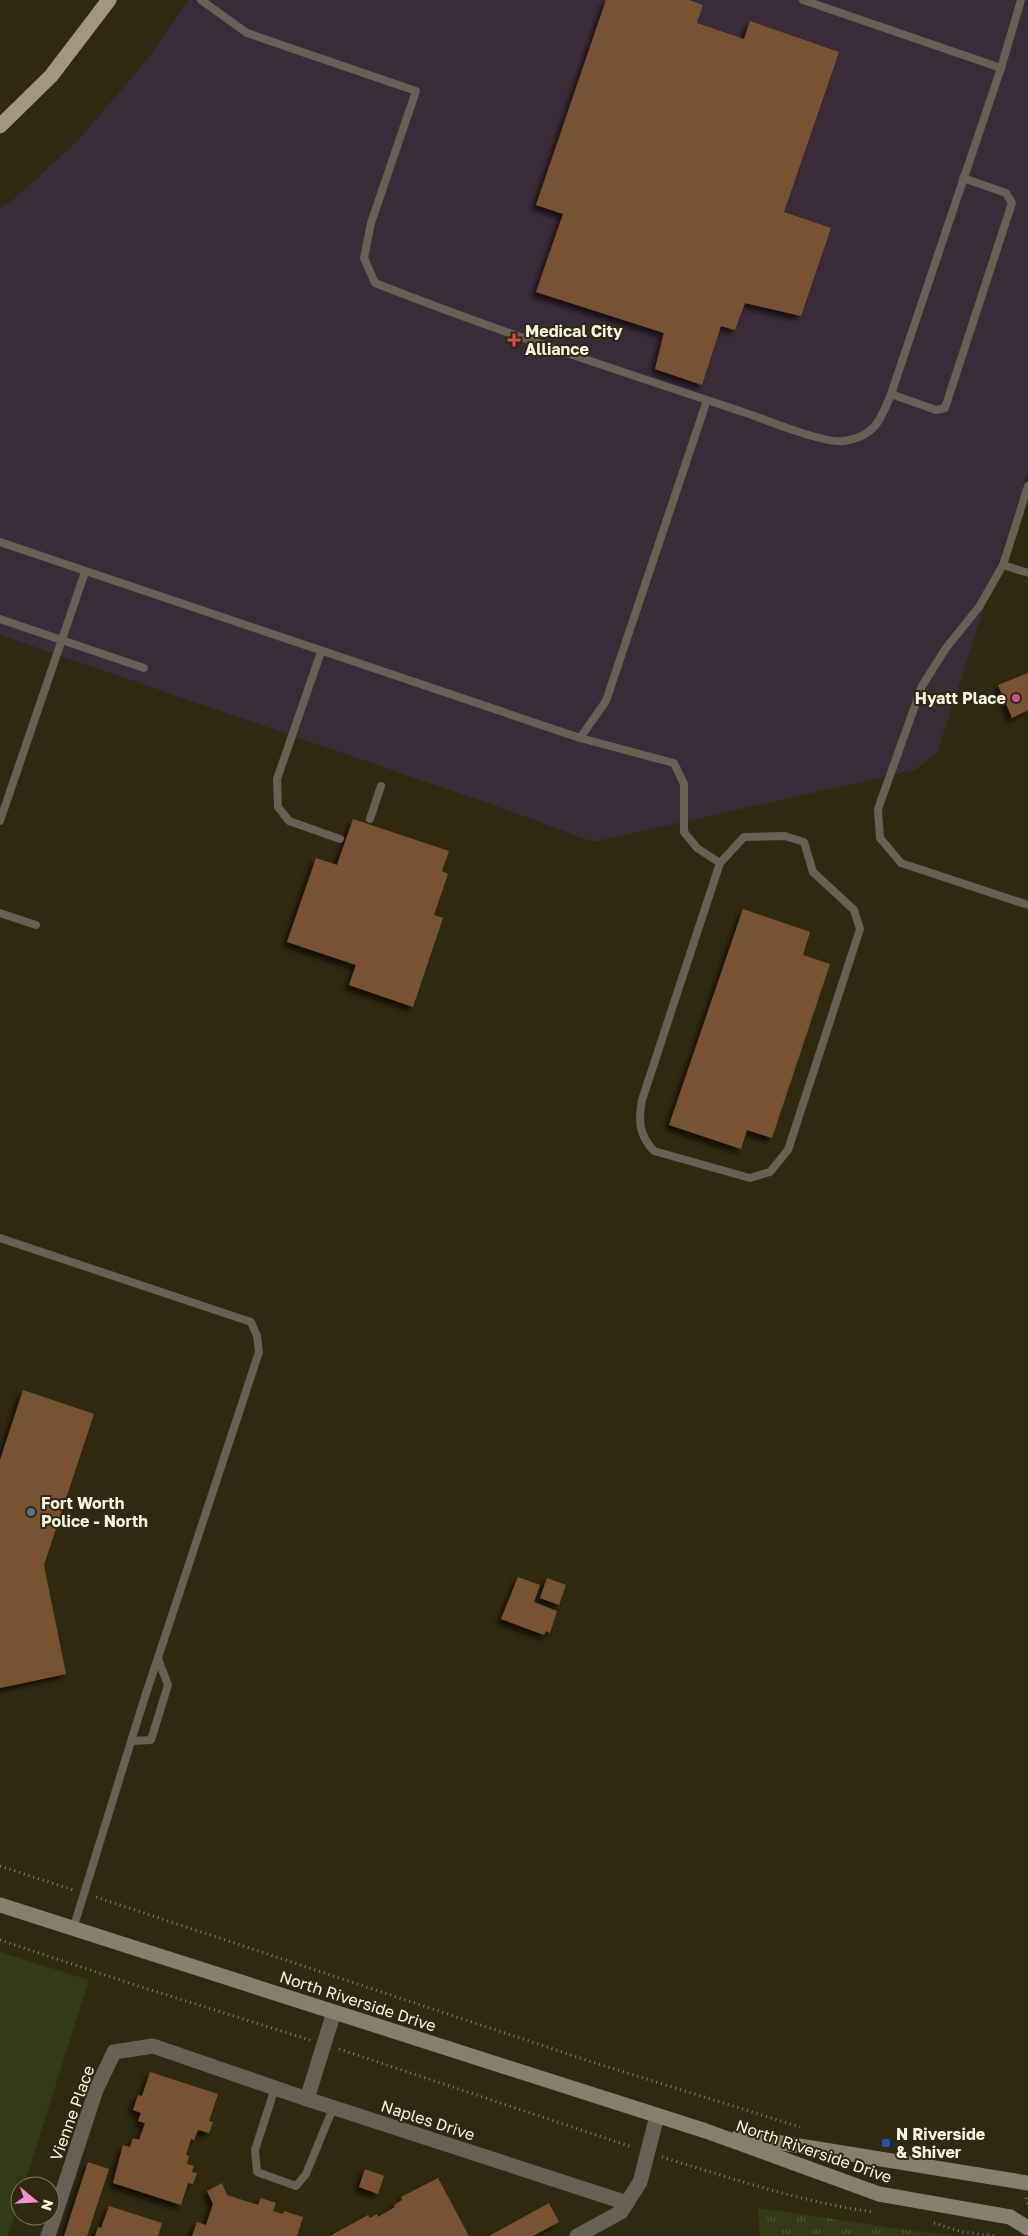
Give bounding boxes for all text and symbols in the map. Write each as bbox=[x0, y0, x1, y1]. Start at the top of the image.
place label: Medical City Alliance bbox=[525, 321, 623, 359]
marker: Medical City Alliance bbox=[507, 333, 521, 347]
place label: Hyatt Place bbox=[915, 688, 1006, 708]
marker: Hyatt Place bbox=[1010, 692, 1022, 704]
place label: Fort Worth Police - North bbox=[41, 1493, 148, 1531]
marker: Fort Worth Police - North bbox=[25, 1506, 37, 1518]
street label: North Riverside Drive bbox=[277, 1966, 439, 2036]
street label: Vienne Place bbox=[46, 2063, 98, 2163]
street label: Naples Drive bbox=[379, 2095, 477, 2145]
street label: North Riverside Drive bbox=[733, 2115, 895, 2187]
place label: N Riverside & Shiver bbox=[896, 2124, 985, 2162]
marker: N Riverside & Shiver bbox=[880, 2137, 892, 2149]
north arrow bbox=[10, 2176, 60, 2226]
text: N bbox=[38, 2197, 58, 2213]

